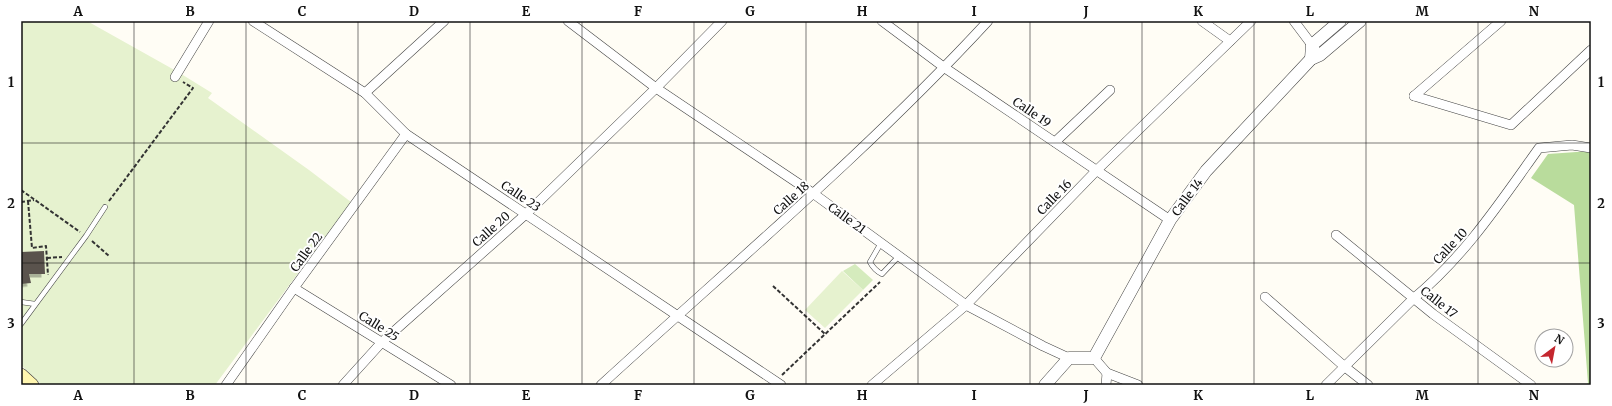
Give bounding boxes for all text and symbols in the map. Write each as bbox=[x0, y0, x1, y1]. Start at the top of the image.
text: A bbox=[72, 3, 83, 20]
text: B bbox=[185, 3, 195, 20]
text: C bbox=[298, 3, 307, 20]
text: D bbox=[409, 3, 419, 20]
text: E bbox=[522, 3, 531, 20]
text: F bbox=[634, 3, 642, 20]
text: G bbox=[745, 3, 755, 20]
text: H bbox=[857, 3, 868, 20]
text: I bbox=[971, 3, 977, 20]
text: J bbox=[1082, 3, 1089, 20]
text: K bbox=[1193, 3, 1203, 20]
text: L bbox=[1306, 3, 1315, 20]
text: M bbox=[1415, 3, 1429, 20]
text: N bbox=[1529, 3, 1540, 20]
text: 1 bbox=[8, 74, 14, 91]
text: 1 bbox=[1598, 74, 1604, 91]
street label: Calle 19 bbox=[1010, 94, 1054, 130]
street label: Calle 14 bbox=[1168, 175, 1206, 219]
street label: Calle 16 bbox=[1034, 176, 1074, 218]
street label: Calle 23 bbox=[498, 177, 544, 215]
street label: Calle 18 bbox=[770, 178, 812, 218]
text: 2 bbox=[7, 195, 15, 212]
text: 2 bbox=[1597, 195, 1605, 212]
street label: Calle 21 bbox=[825, 199, 869, 237]
street label: Calle 20 bbox=[469, 208, 513, 250]
street label: Calle 10 bbox=[1430, 225, 1471, 267]
street label: Calle 22 bbox=[287, 229, 325, 275]
street label: Calle 17 bbox=[1418, 283, 1461, 321]
street label: Calle 25 bbox=[356, 308, 402, 344]
text: 3 bbox=[7, 315, 15, 332]
text: 3 bbox=[1597, 315, 1605, 332]
north arrow bbox=[1534, 328, 1574, 368]
text: N bbox=[1552, 331, 1567, 348]
text: A bbox=[72, 387, 83, 404]
text: B bbox=[185, 387, 195, 404]
text: C bbox=[298, 387, 307, 404]
text: D bbox=[409, 387, 419, 404]
text: E bbox=[522, 387, 531, 404]
text: F bbox=[634, 387, 642, 404]
text: G bbox=[745, 387, 755, 404]
text: H bbox=[857, 387, 868, 404]
text: I bbox=[971, 387, 977, 404]
text: J bbox=[1082, 387, 1089, 404]
text: K bbox=[1193, 387, 1203, 404]
text: L bbox=[1306, 387, 1315, 404]
text: M bbox=[1415, 387, 1429, 404]
text: N bbox=[1529, 387, 1540, 404]

